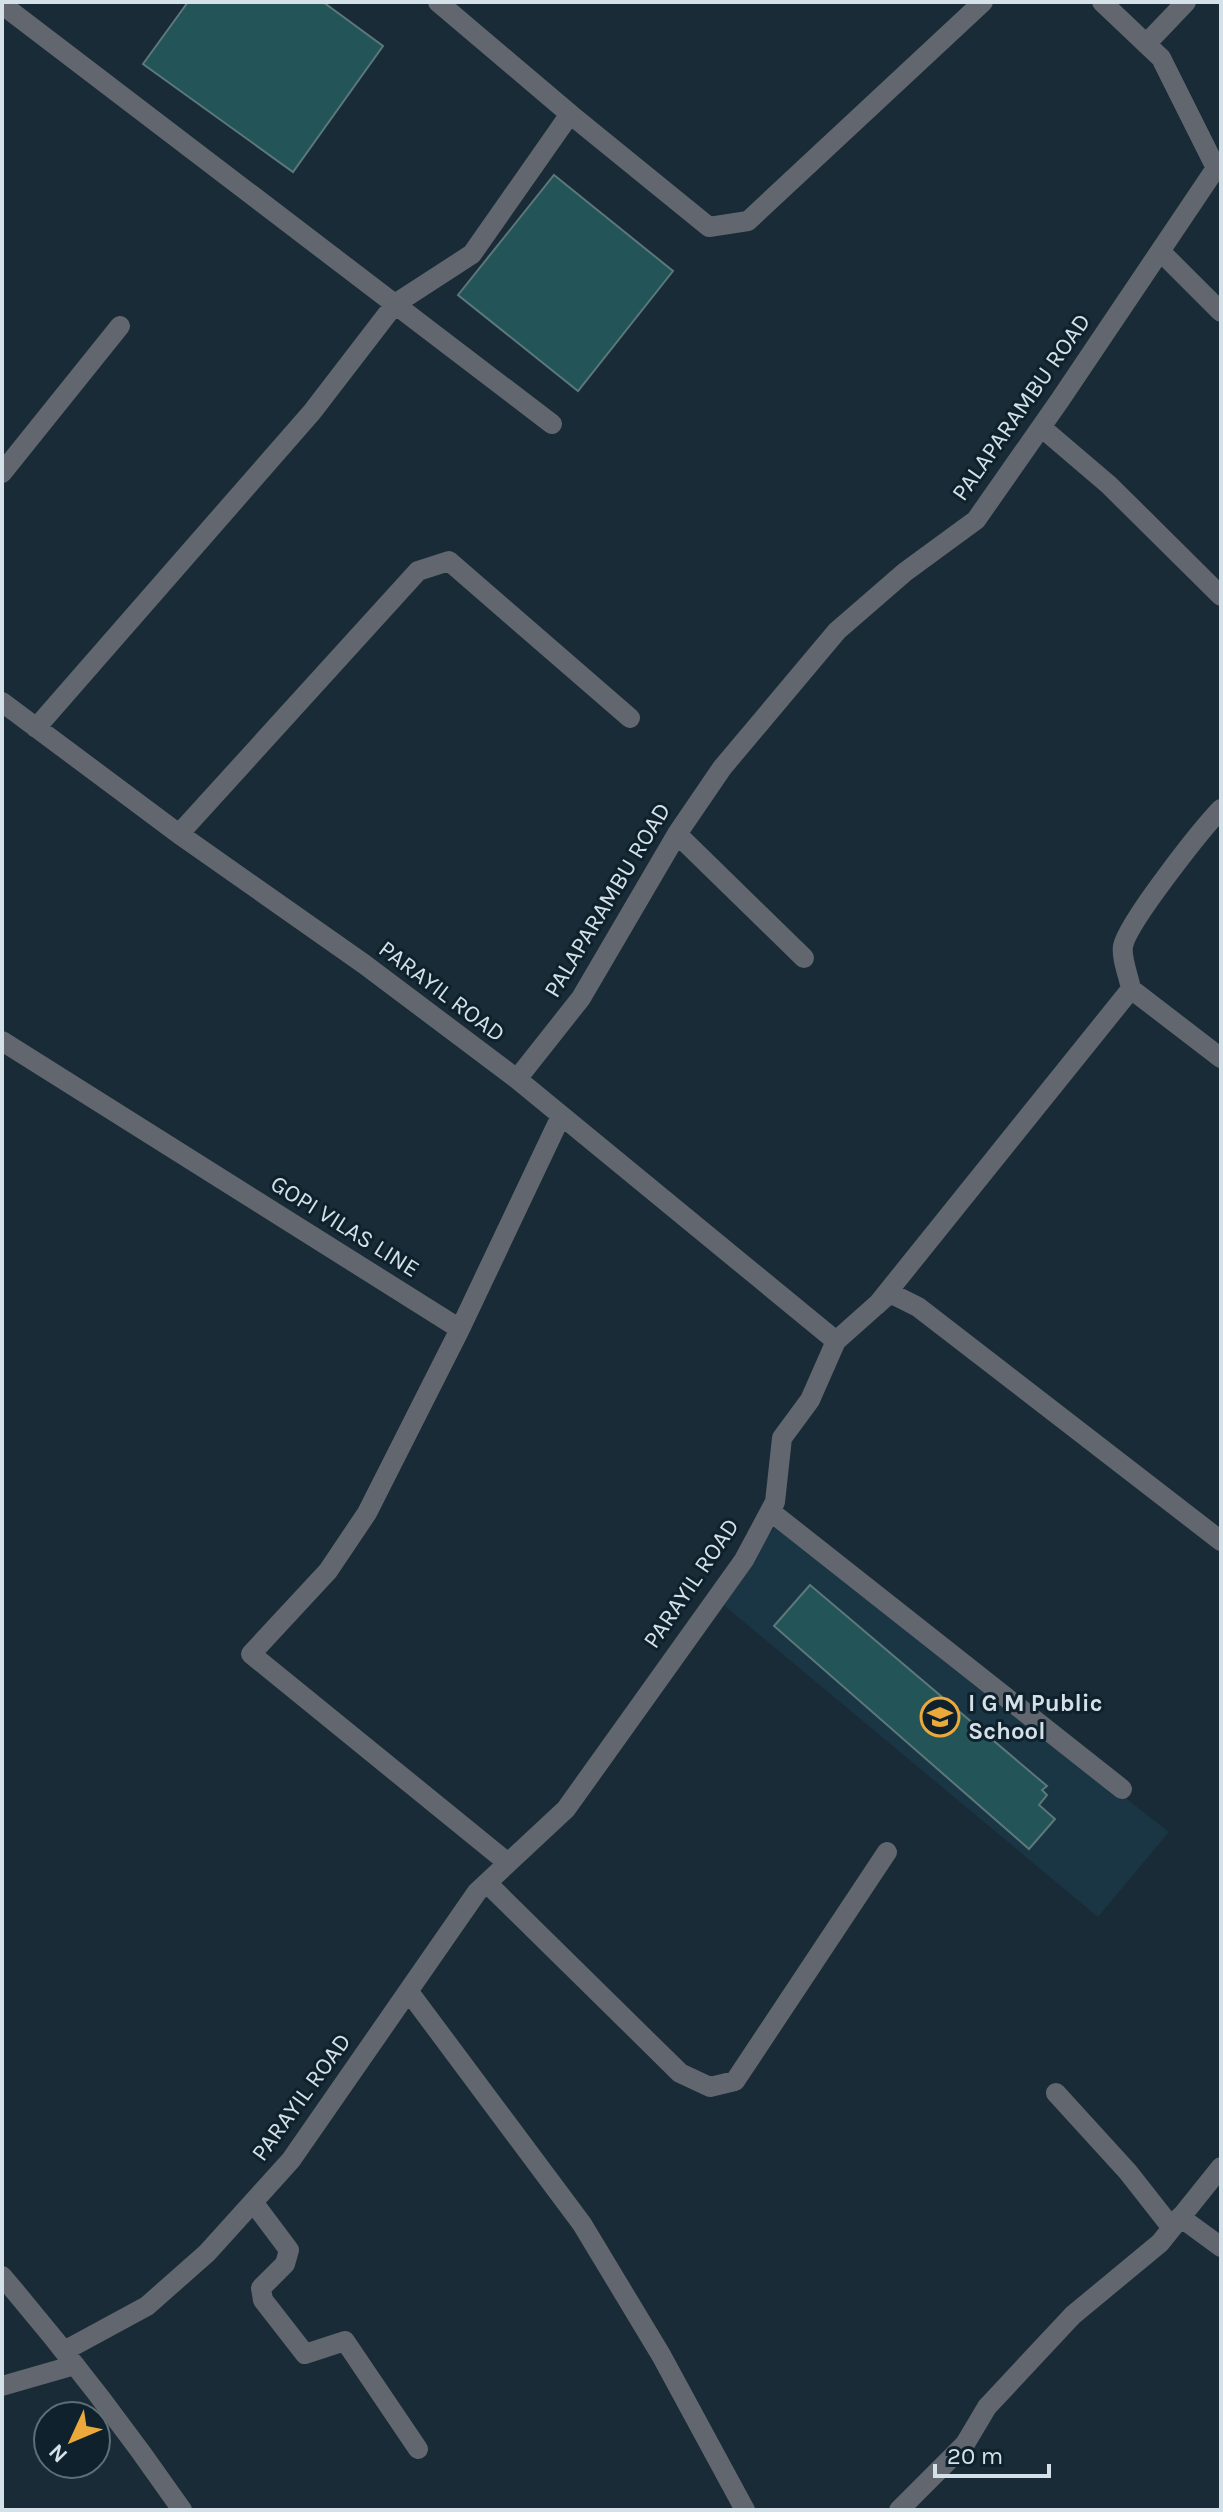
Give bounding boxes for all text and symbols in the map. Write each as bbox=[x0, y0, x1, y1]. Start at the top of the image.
street label: PALAPARAMBU ROAD bbox=[946, 308, 1096, 506]
street label: PALAPARAMBU ROAD bbox=[538, 798, 676, 1002]
street label: PARAYIL ROAD bbox=[373, 934, 511, 1048]
street label: GOPI VILAS LINE bbox=[266, 1169, 424, 1283]
street label: PARAYIL ROAD bbox=[637, 1513, 745, 1653]
place label: I G M Public School bbox=[968, 1689, 1102, 1745]
school or university icon: I G M Public School bbox=[919, 1696, 961, 1738]
street label: PARAYIL ROAD bbox=[245, 2028, 357, 2166]
north arrow bbox=[32, 2400, 112, 2480]
scale bar bbox=[935, 2428, 1049, 2478]
text: N bbox=[43, 2438, 73, 2468]
text: 20 m bbox=[947, 2442, 1003, 2470]

